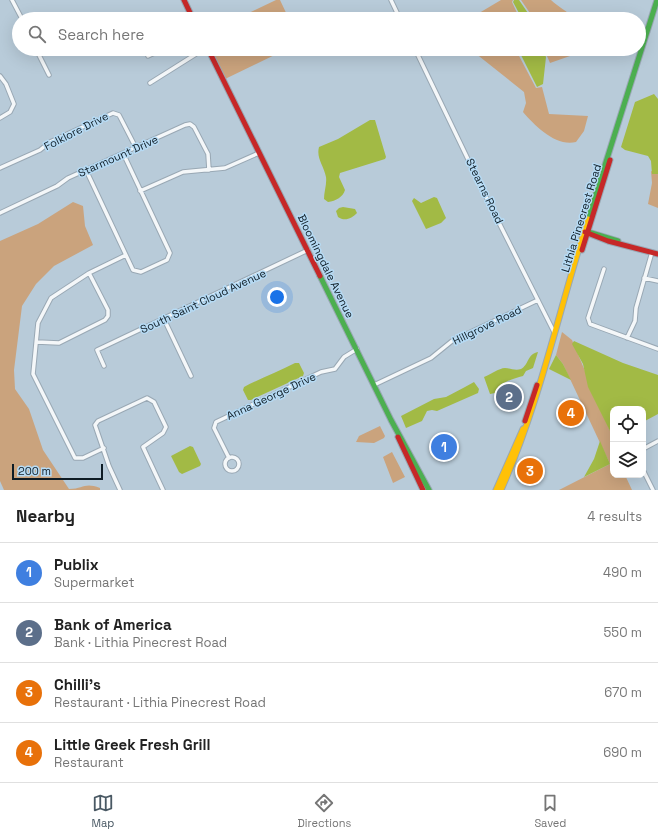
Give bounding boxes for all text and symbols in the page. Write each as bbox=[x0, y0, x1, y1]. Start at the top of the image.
search box bbox=[12, 12, 646, 56]
icon: search bbox=[26, 23, 48, 45]
text: Search here bbox=[58, 25, 144, 44]
street label: Folklore Drive bbox=[41, 109, 111, 153]
street label: Starmount Drive bbox=[76, 132, 160, 180]
street label: Stearns Road bbox=[463, 156, 507, 226]
street label: Lithia Pinecrest Road bbox=[558, 162, 604, 274]
street label: Bloomingdale Avenue bbox=[295, 212, 357, 320]
street label: South Saint Cloud Avenue bbox=[138, 266, 268, 336]
your location bbox=[267, 287, 287, 307]
street label: Hillgrove Road bbox=[450, 302, 524, 348]
street label: Anna George Drive bbox=[224, 369, 318, 423]
pin: 2 bbox=[496, 382, 522, 412]
pin: 4 bbox=[558, 398, 584, 428]
map controls bbox=[610, 406, 646, 478]
button: locate bbox=[610, 406, 646, 442]
pin: 1 bbox=[431, 432, 457, 462]
button: layers bbox=[610, 442, 646, 478]
pin: 3 bbox=[517, 456, 543, 486]
scale bar bbox=[12, 462, 103, 481]
text: 200 m bbox=[18, 464, 51, 478]
text: Nearby bbox=[16, 505, 75, 527]
text: 4 results bbox=[587, 508, 642, 525]
text: Publix bbox=[54, 555, 99, 574]
text: 1 bbox=[26, 564, 32, 581]
text: 490 m bbox=[603, 564, 642, 581]
text: Supermarket bbox=[54, 574, 135, 591]
text: Bank of America bbox=[54, 615, 172, 634]
text: 2 bbox=[25, 624, 33, 641]
text: 550 m bbox=[604, 624, 642, 641]
text: Bank · Lithia Pinecrest Road bbox=[54, 634, 227, 651]
text: Chilli's bbox=[54, 675, 101, 694]
text: 3 bbox=[25, 684, 33, 701]
text: 670 m bbox=[604, 684, 642, 701]
text: Restaurant · Lithia Pinecrest Road bbox=[54, 694, 266, 711]
text: Little Greek Fresh Grill bbox=[54, 735, 211, 754]
text: 4 bbox=[25, 744, 33, 761]
text: 690 m bbox=[603, 744, 642, 761]
text: Restaurant bbox=[54, 754, 124, 771]
tab: Map bbox=[92, 792, 114, 830]
tab: Directions bbox=[297, 792, 351, 830]
tab: Saved bbox=[534, 792, 566, 830]

